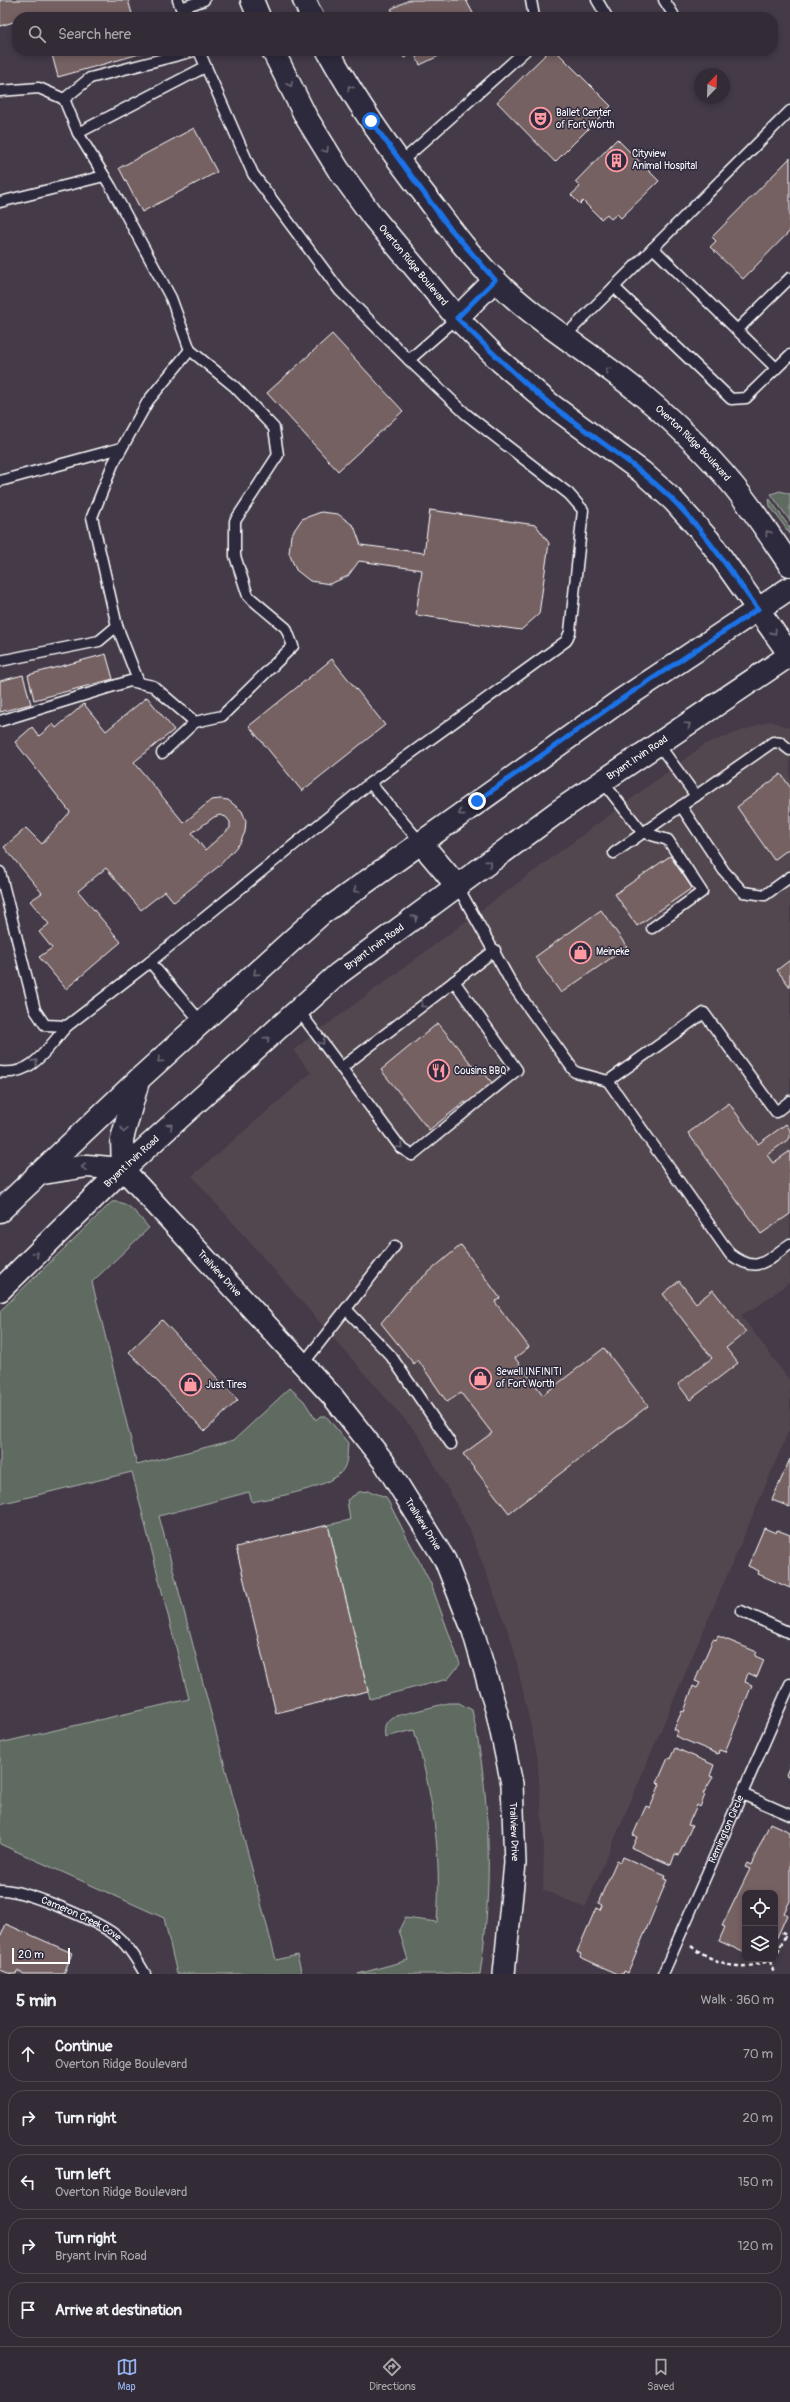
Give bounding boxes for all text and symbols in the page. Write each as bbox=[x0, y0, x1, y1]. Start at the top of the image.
search box bbox=[12, 12, 778, 56]
icon: search bbox=[26, 23, 48, 45]
text: Search here bbox=[58, 25, 131, 44]
north arrow bbox=[694, 68, 730, 104]
one-way arrow bbox=[285, 80, 292, 87]
one-way arrow bbox=[347, 85, 355, 92]
theatre icon: Ballet Center of Fort Worth bbox=[527, 106, 553, 132]
place label: Ballet Center of Fort Worth bbox=[556, 107, 615, 131]
route start bbox=[362, 112, 380, 130]
one-way arrow bbox=[322, 146, 329, 153]
building icon: Cityview Animal Hospital bbox=[604, 147, 630, 173]
place label: Cityview Animal Hospital bbox=[632, 148, 698, 172]
street label: Overton Ridge Boulevard bbox=[376, 222, 450, 308]
one-way arrow bbox=[606, 368, 613, 375]
street label: Overton Ridge Boulevard bbox=[653, 403, 733, 484]
one-way arrow bbox=[766, 530, 773, 537]
one-way arrow bbox=[769, 628, 777, 635]
one-way arrow bbox=[684, 722, 691, 730]
street label: Bryant Irvin Road bbox=[605, 733, 670, 783]
route end bbox=[468, 792, 486, 810]
one-way arrow bbox=[458, 808, 465, 815]
one-way arrow bbox=[485, 861, 492, 868]
one-way arrow bbox=[353, 885, 360, 892]
one-way arrow bbox=[411, 915, 418, 923]
street label: Bryant Irvin Road bbox=[342, 921, 406, 973]
shop icon: Meineke bbox=[568, 939, 594, 965]
place label: Meineke bbox=[596, 946, 630, 958]
one-way arrow bbox=[253, 969, 261, 976]
one-way arrow bbox=[420, 1000, 427, 1007]
one-way arrow bbox=[262, 1036, 270, 1044]
one-way arrow bbox=[317, 1038, 324, 1045]
one-way arrow bbox=[157, 1056, 164, 1063]
restaurant icon: Cousins BBQ bbox=[425, 1058, 451, 1084]
one-way arrow bbox=[31, 1059, 38, 1067]
place label: Cousins BBQ bbox=[454, 1065, 506, 1077]
one-way arrow bbox=[166, 1123, 173, 1130]
one-way arrow bbox=[120, 1127, 128, 1134]
street label: Bryant Irvin Road bbox=[102, 1133, 162, 1190]
one-way arrow bbox=[396, 1141, 403, 1149]
one-way arrow bbox=[81, 1162, 87, 1171]
street label: Trailview Drive bbox=[195, 1248, 244, 1299]
one-way arrow bbox=[31, 1251, 39, 1259]
shop icon: Sewell INFINITI of Fort Worth bbox=[467, 1365, 493, 1391]
place label: Sewell INFINITI of Fort Worth bbox=[496, 1366, 562, 1390]
shop icon: Just Tires bbox=[178, 1372, 204, 1398]
place label: Just Tires bbox=[206, 1379, 247, 1391]
street label: Trailview Drive bbox=[402, 1496, 444, 1553]
street label: Remington Circle bbox=[706, 1793, 747, 1865]
street label: Trailview Drive bbox=[507, 1802, 521, 1861]
map controls bbox=[742, 1890, 778, 1962]
button: locate bbox=[742, 1890, 778, 1926]
street label: Cameron Creek Cove bbox=[40, 1894, 124, 1944]
button: layers bbox=[742, 1926, 778, 1962]
scale bar bbox=[12, 1946, 70, 1965]
text: 20 m bbox=[18, 1948, 44, 1961]
text: 5 min bbox=[16, 1990, 56, 2011]
text: Walk · 360 m bbox=[700, 1992, 774, 2008]
text: Continue bbox=[55, 2037, 113, 2056]
icon: ahead bbox=[17, 2043, 39, 2065]
text: 70 m bbox=[743, 2046, 773, 2062]
text: Overton Ridge Boulevard bbox=[55, 2056, 187, 2072]
icon: right bbox=[17, 2107, 39, 2129]
text: Turn right bbox=[55, 2109, 116, 2128]
text: 20 m bbox=[742, 2110, 773, 2126]
text: Turn left bbox=[55, 2165, 111, 2184]
icon: left bbox=[17, 2171, 39, 2193]
text: 150 m bbox=[738, 2174, 773, 2190]
text: Overton Ridge Boulevard bbox=[55, 2184, 187, 2200]
text: Turn right bbox=[55, 2229, 116, 2248]
icon: right bbox=[17, 2235, 39, 2257]
text: 120 m bbox=[737, 2238, 773, 2254]
text: Bryant Irvin Road bbox=[55, 2248, 147, 2264]
icon: arrive bbox=[17, 2299, 39, 2321]
text: Arrive at destination bbox=[55, 2301, 182, 2320]
tab: Map bbox=[116, 2356, 138, 2393]
tab: Directions bbox=[369, 2356, 416, 2393]
tab: Saved bbox=[647, 2356, 674, 2393]

